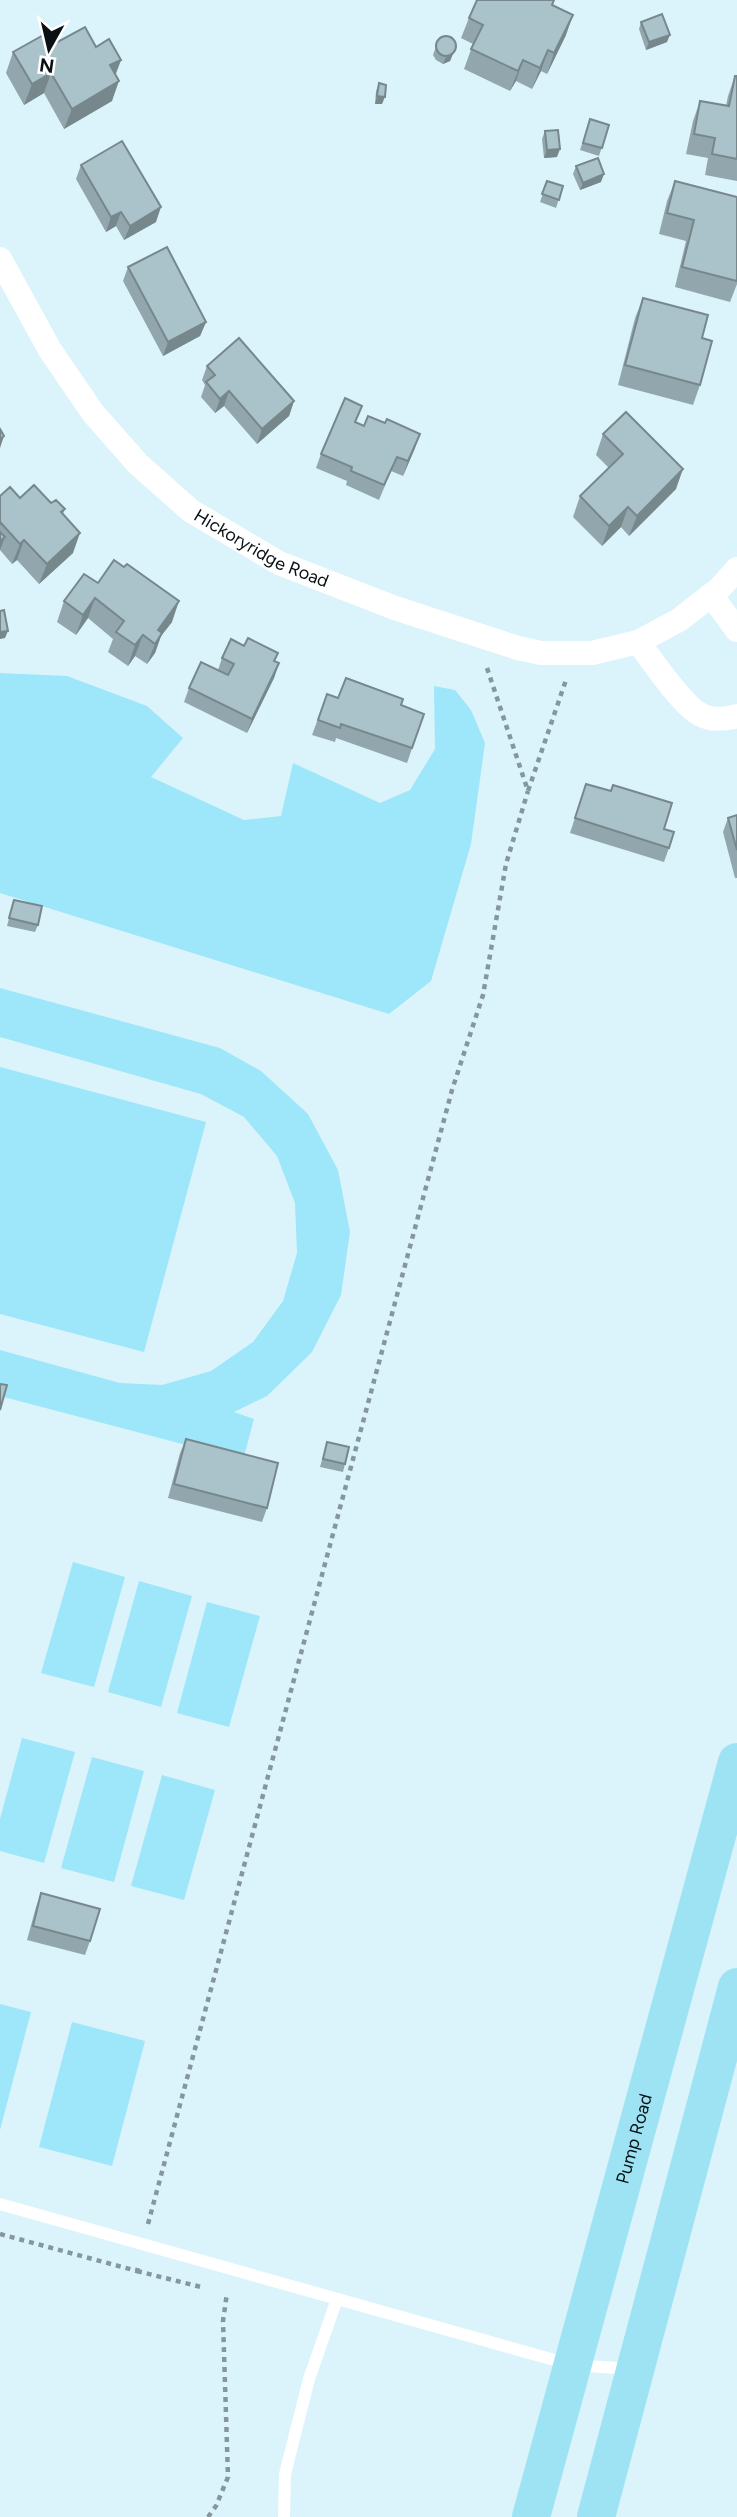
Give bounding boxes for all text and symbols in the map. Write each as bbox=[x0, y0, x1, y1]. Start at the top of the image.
north arrow bbox=[14, 14, 84, 84]
text: N bbox=[38, 53, 56, 78]
street label: Hickoryridge Road bbox=[190, 504, 332, 592]
street label: Pump Road bbox=[611, 2091, 657, 2186]

